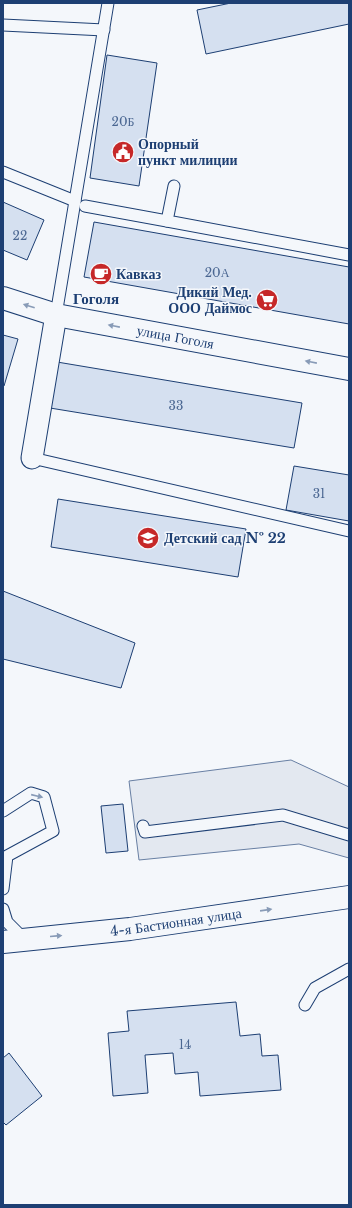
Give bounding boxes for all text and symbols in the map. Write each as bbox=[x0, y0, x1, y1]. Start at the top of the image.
house number: 20Б bbox=[112, 114, 135, 129]
place label: Опорный пункт милиции bbox=[138, 135, 238, 169]
public building icon: Опорный пункт милиции bbox=[110, 139, 136, 165]
house number: 22 bbox=[13, 228, 27, 243]
cafe icon: Кавказ bbox=[88, 261, 114, 287]
place label: Кавказ bbox=[116, 265, 161, 283]
house number: 20А bbox=[205, 265, 230, 280]
place label: Дикий Мед. ООО Даймос bbox=[168, 283, 252, 317]
supermarket icon: Дикий Мед. ООО Даймос bbox=[254, 287, 280, 313]
district label: Гоголя bbox=[73, 289, 119, 308]
one-way arrow bbox=[23, 303, 35, 309]
street label: улица Гоголя bbox=[135, 321, 216, 353]
one-way arrow bbox=[108, 323, 120, 329]
one-way arrow bbox=[305, 359, 317, 365]
house number: 33 bbox=[169, 398, 183, 413]
house number: 31 bbox=[313, 486, 325, 501]
school or university icon: Детский сад № 22 bbox=[135, 525, 161, 551]
place label: Детский сад № 22 bbox=[164, 529, 286, 547]
one-way arrow bbox=[30, 793, 43, 799]
street label: 4-я Бастионная улица bbox=[109, 904, 244, 940]
one-way arrow bbox=[260, 907, 272, 913]
one-way arrow bbox=[50, 933, 62, 940]
house number: 14 bbox=[179, 1037, 191, 1052]

